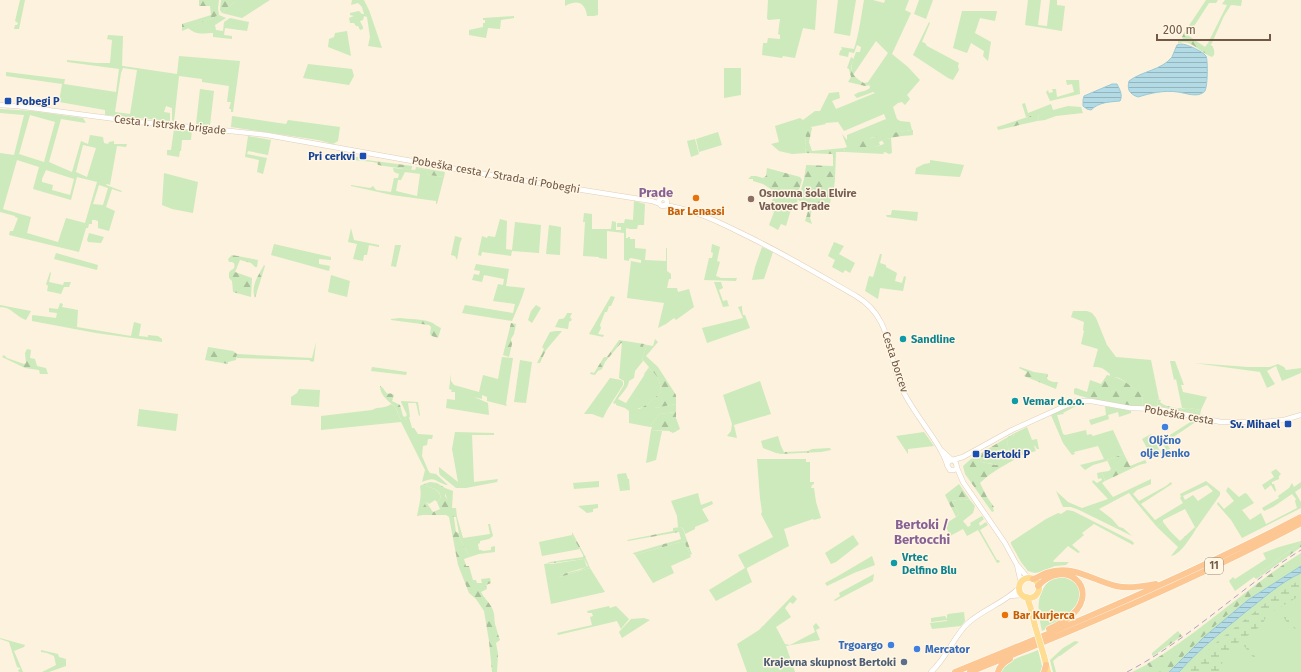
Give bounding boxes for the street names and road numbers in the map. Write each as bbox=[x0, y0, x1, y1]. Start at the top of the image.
street label: Cesta I. Istrske brigade bbox=[113, 113, 227, 137]
street label: Pobeška cesta / Strada di Pobeghi bbox=[411, 154, 581, 196]
street label: Cesta borcev bbox=[879, 330, 911, 395]
street label: Pobeška cesta bbox=[1143, 402, 1215, 428]
road number: 11 bbox=[1205, 558, 1223, 574]

